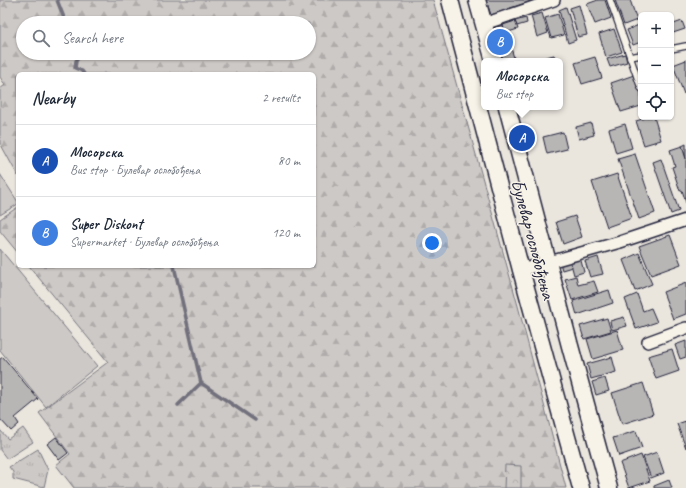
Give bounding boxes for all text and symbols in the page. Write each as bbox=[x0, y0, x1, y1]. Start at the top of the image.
map controls bbox=[638, 12, 674, 120]
button: + bbox=[638, 12, 674, 48]
search box bbox=[16, 16, 316, 60]
icon: search bbox=[30, 27, 52, 49]
pin: B bbox=[487, 27, 513, 57]
text: Search here bbox=[62, 29, 123, 48]
button: − bbox=[638, 48, 674, 84]
popup bbox=[481, 58, 563, 110]
text: Мосорска bbox=[496, 67, 548, 86]
button: locate bbox=[638, 84, 674, 120]
text: Bus stop bbox=[496, 86, 533, 102]
text: Nearby bbox=[32, 88, 75, 109]
text: 2 results bbox=[262, 90, 300, 106]
pin: A bbox=[509, 123, 535, 153]
text: Мосорска bbox=[70, 143, 123, 162]
text: A bbox=[42, 153, 48, 169]
text: 80 m bbox=[278, 153, 300, 169]
text: Bus stop · Булевар ослобођења bbox=[70, 162, 200, 178]
street label: Булевар ослобођења bbox=[506, 177, 561, 303]
text: Super Diskont bbox=[70, 215, 142, 234]
text: B bbox=[42, 225, 48, 241]
text: 120 m bbox=[272, 225, 300, 241]
your location bbox=[422, 233, 442, 253]
text: Supermarket · Булевар ослобођења bbox=[70, 234, 218, 250]

